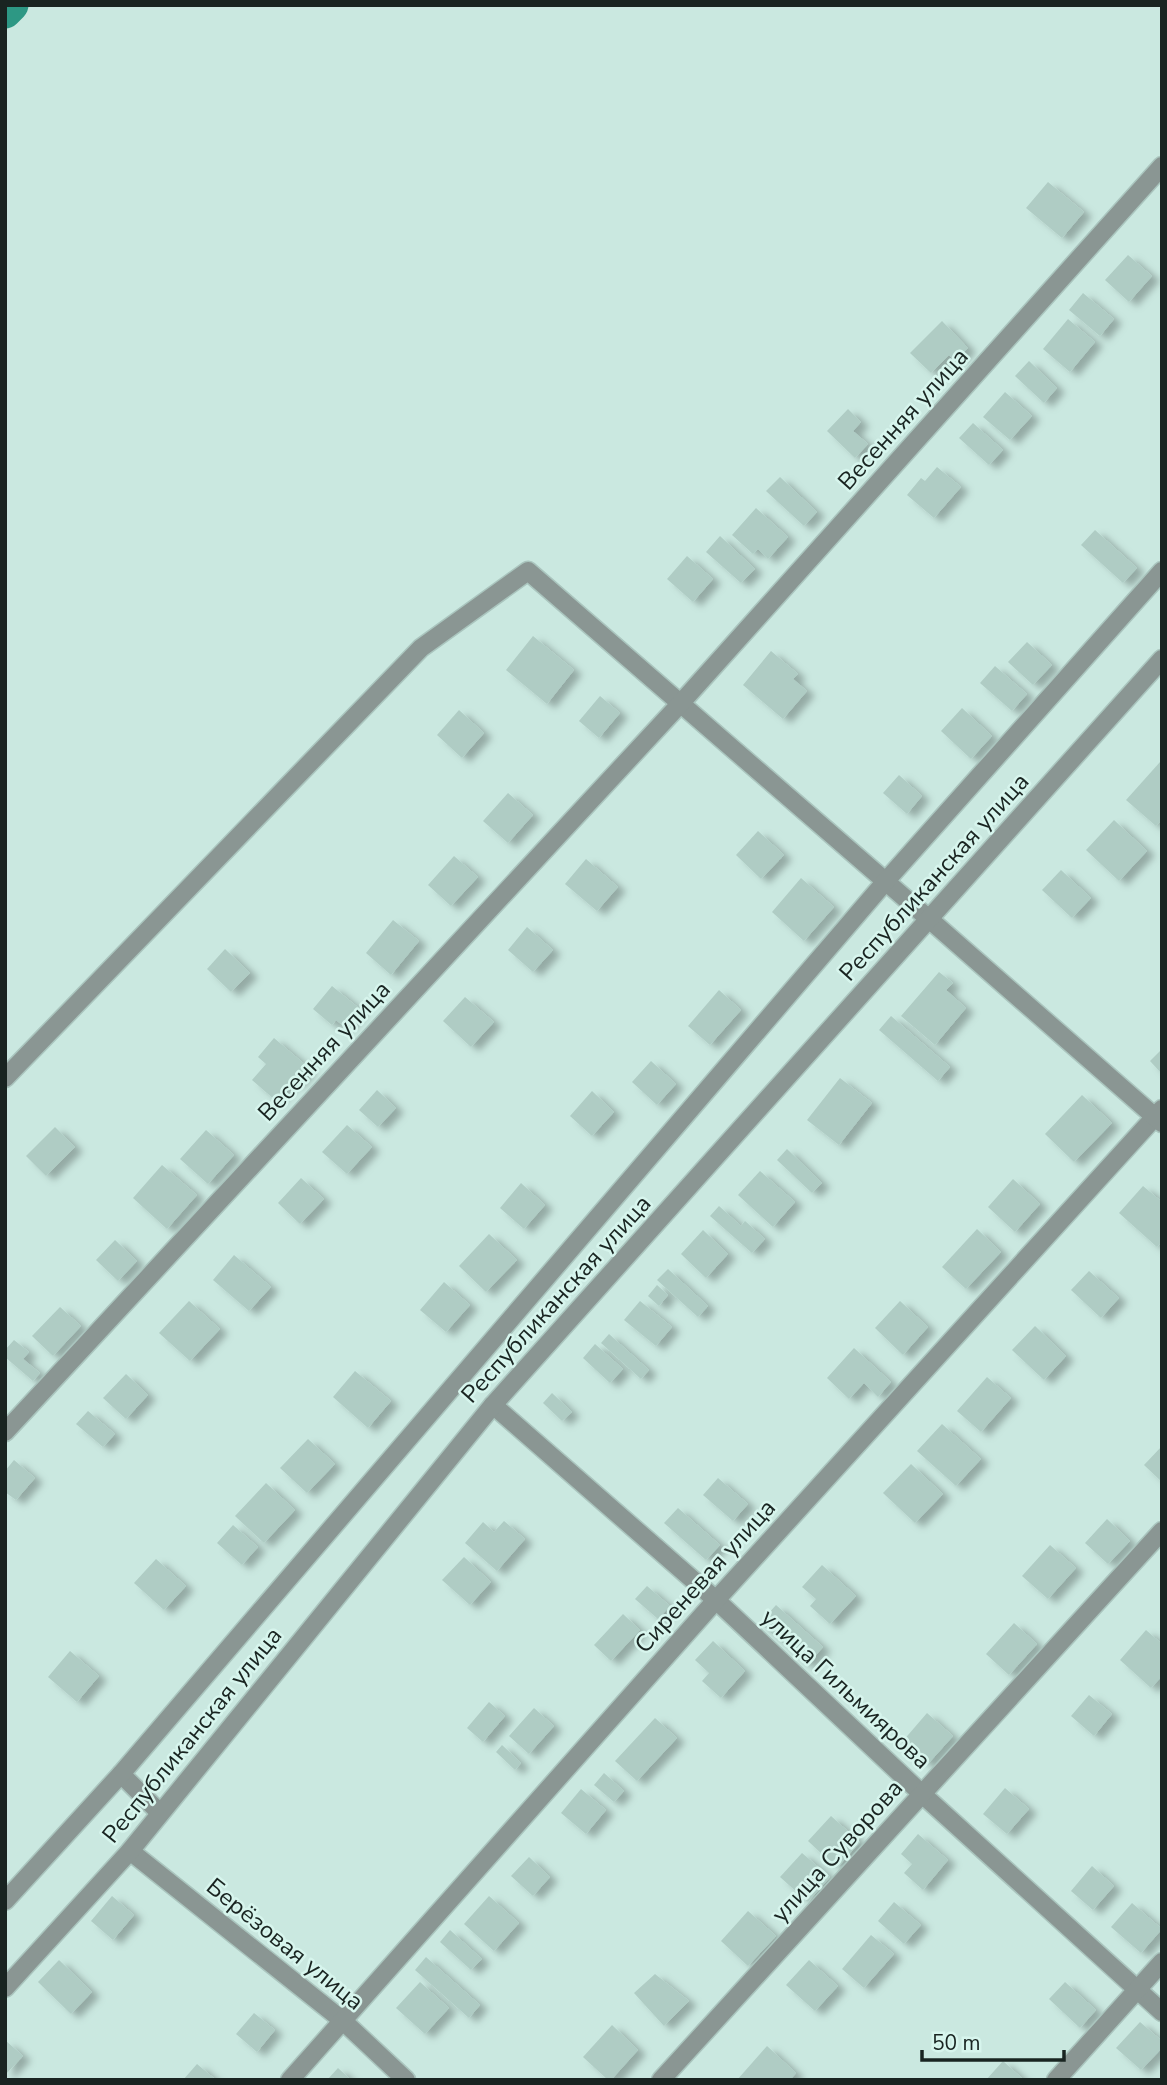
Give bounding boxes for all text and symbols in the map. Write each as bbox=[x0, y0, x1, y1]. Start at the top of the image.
street label: Весенняя улица bbox=[831, 341, 975, 497]
street label: Республиканская улица bbox=[832, 766, 1036, 988]
street label: Весенняя улица bbox=[251, 974, 397, 1128]
street label: Республиканская улица bbox=[454, 1188, 658, 1410]
street label: Сиреневая улица bbox=[627, 1492, 783, 1660]
street label: улица Гильмиярова bbox=[754, 1602, 938, 1776]
street label: Республиканская улица bbox=[95, 1620, 289, 1850]
street label: улица Суворова bbox=[764, 1773, 910, 1929]
street label: Берёзовая улица bbox=[200, 1871, 370, 2017]
scale bar bbox=[922, 2018, 1064, 2062]
text: 50 m bbox=[932, 2029, 981, 2057]

